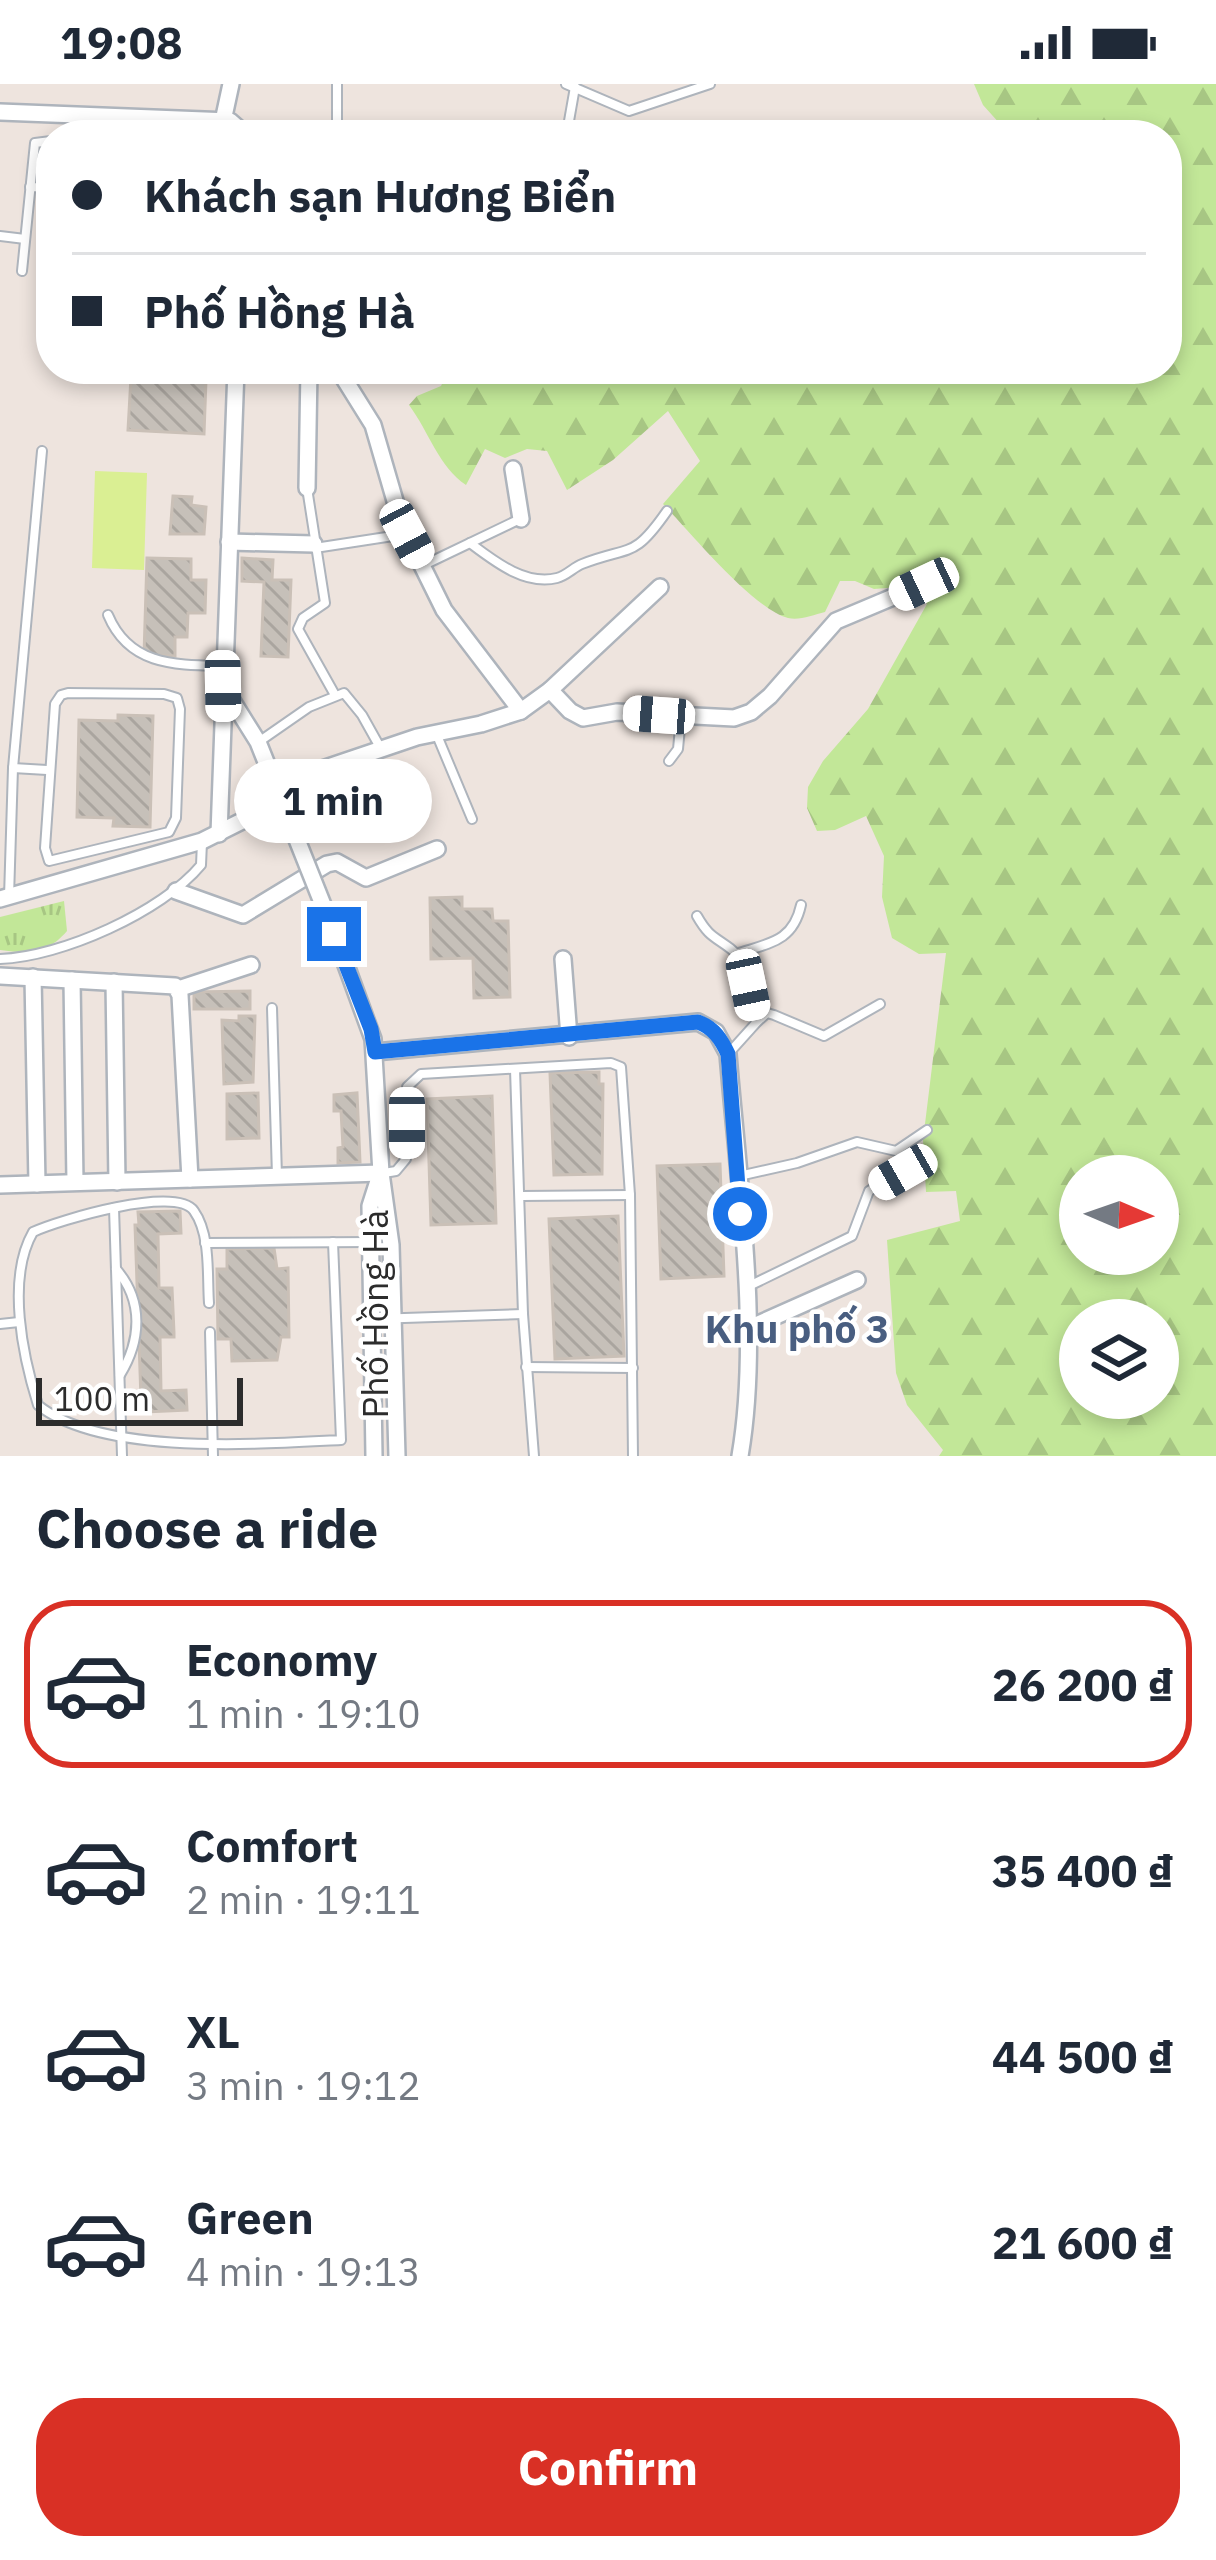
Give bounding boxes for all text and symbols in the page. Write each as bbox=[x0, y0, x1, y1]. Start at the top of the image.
text: 19:08 bbox=[60, 13, 183, 71]
text: Khách sạn Hương Biển bbox=[144, 166, 616, 224]
text: Phố Hồng Hà bbox=[144, 282, 415, 340]
car bbox=[374, 494, 440, 574]
car bbox=[884, 552, 964, 616]
car bbox=[204, 650, 242, 722]
car bbox=[622, 695, 696, 735]
callout: 1 min bbox=[235, 760, 433, 844]
text: 1 min bbox=[282, 775, 384, 826]
route end bbox=[307, 907, 361, 961]
car bbox=[723, 946, 773, 1024]
car bbox=[389, 1087, 425, 1159]
car bbox=[863, 1138, 943, 1206]
north arrow bbox=[1059, 1155, 1179, 1275]
map controls bbox=[1059, 1155, 1179, 1419]
route start bbox=[713, 1187, 767, 1241]
street label: Phố Hồng Hà bbox=[351, 1209, 398, 1419]
button: layers bbox=[1059, 1299, 1179, 1419]
district label: Khu phố 3 bbox=[705, 1303, 889, 1354]
scale bar bbox=[36, 1372, 243, 1425]
text: 100 m bbox=[54, 1377, 150, 1420]
text: Choose a ride bbox=[36, 1493, 378, 1563]
icon: car bbox=[42, 1630, 150, 1738]
text: Economy bbox=[186, 1630, 377, 1688]
text: 26 200 ₫ bbox=[992, 1655, 1174, 1713]
text: 1 min · 19:10 bbox=[186, 1688, 421, 1739]
icon: car bbox=[42, 1816, 150, 1924]
text: Comfort bbox=[186, 1816, 358, 1874]
text: 35 400 ₫ bbox=[992, 1841, 1174, 1899]
text: 2 min · 19:11 bbox=[186, 1874, 421, 1925]
icon: car bbox=[42, 2002, 150, 2110]
text: XL bbox=[186, 2002, 240, 2060]
text: 44 500 ₫ bbox=[992, 2027, 1174, 2085]
text: 3 min · 19:12 bbox=[186, 2060, 421, 2111]
icon: car bbox=[42, 2188, 150, 2296]
text: Green bbox=[186, 2188, 314, 2246]
text: 21 600 ₫ bbox=[992, 2213, 1174, 2271]
text: 4 min · 19:13 bbox=[186, 2246, 421, 2297]
button: Confirm bbox=[36, 2398, 1180, 2536]

